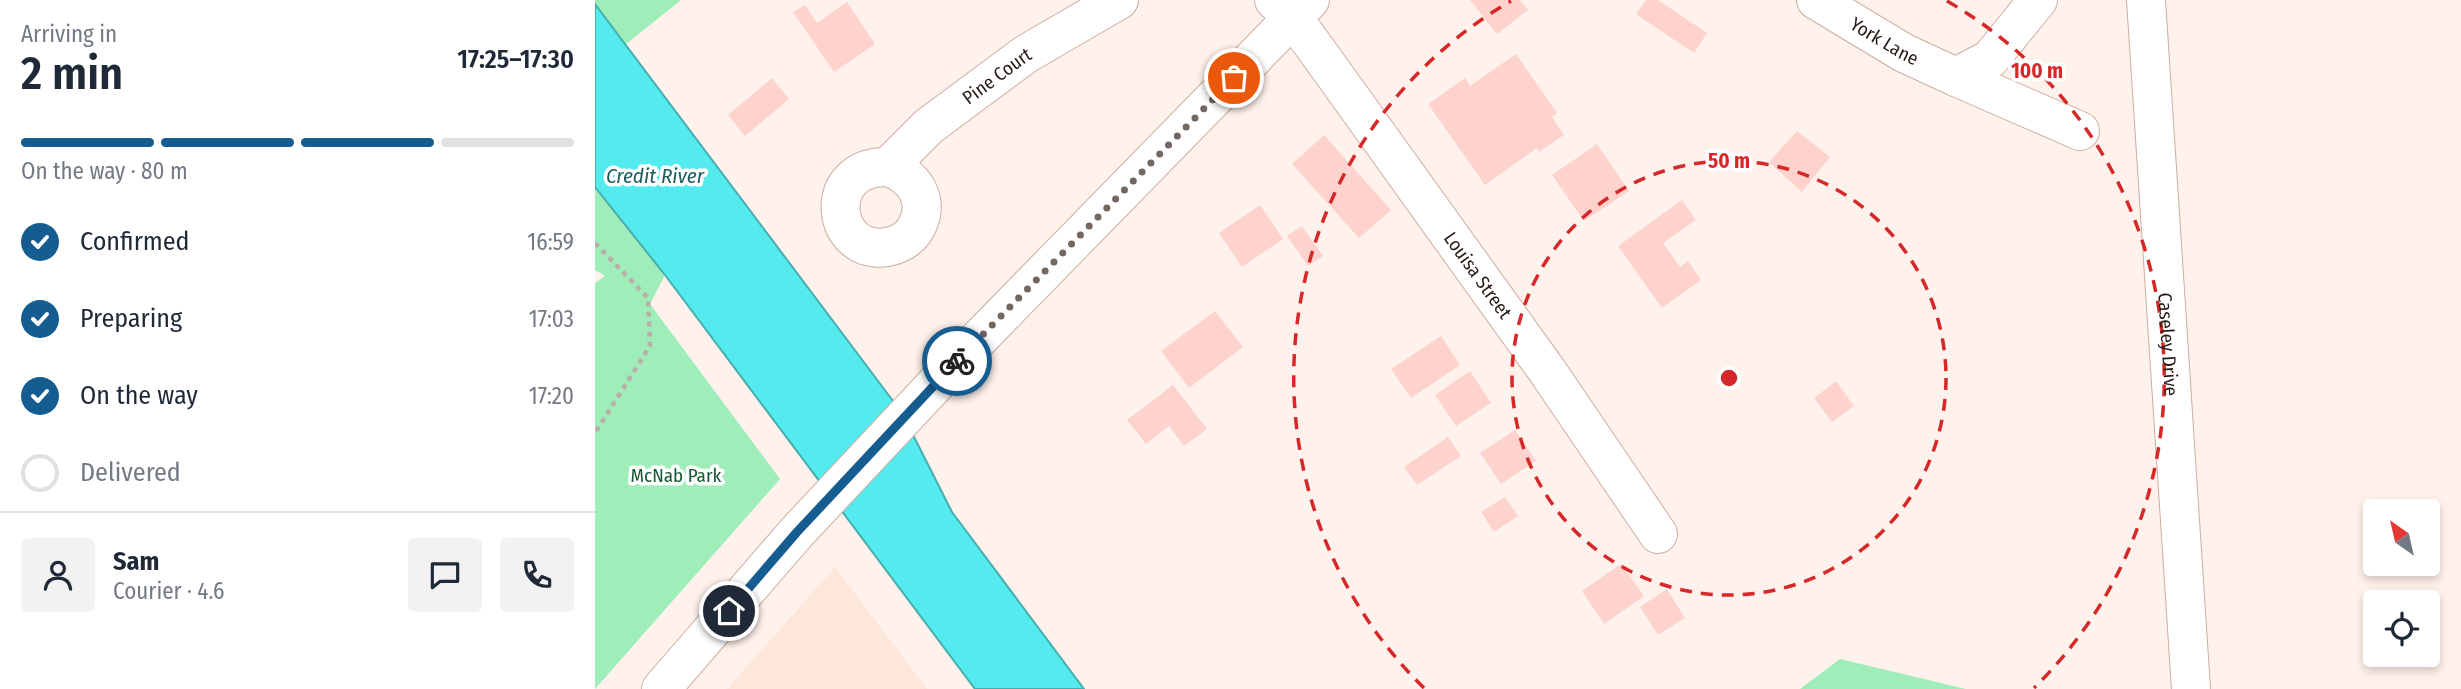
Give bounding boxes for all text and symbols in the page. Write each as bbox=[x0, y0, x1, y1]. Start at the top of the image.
street label: York Lane bbox=[1846, 12, 1922, 70]
text: Arriving in bbox=[21, 20, 117, 48]
street label: Pine Court bbox=[958, 42, 1036, 109]
text: 17:25–17:30 bbox=[457, 44, 574, 75]
text: 2 min bbox=[21, 46, 123, 101]
pin bbox=[1204, 48, 1264, 108]
text: 100 m bbox=[2011, 58, 2063, 84]
icon: bag bbox=[1215, 59, 1253, 97]
text: 50 m bbox=[1708, 148, 1750, 174]
text: On the way · 80 m bbox=[21, 157, 188, 185]
water label: Credit River bbox=[606, 163, 705, 189]
icon: check bbox=[21, 223, 59, 261]
text: Confirmed bbox=[80, 226, 190, 257]
street label: Louisa Street bbox=[1439, 227, 1517, 324]
text: 16:59 bbox=[527, 228, 574, 256]
street label: Caseley Drive bbox=[2153, 292, 2183, 397]
icon: check bbox=[21, 300, 59, 338]
text: Preparing bbox=[80, 303, 182, 334]
text: 17:03 bbox=[529, 305, 574, 333]
courier bbox=[922, 326, 992, 396]
icon: bike bbox=[938, 342, 976, 380]
centre of rings bbox=[1717, 366, 1741, 390]
icon: check bbox=[21, 377, 59, 415]
text: On the way bbox=[80, 380, 198, 411]
text: 17:20 bbox=[529, 382, 574, 410]
text: Delivered bbox=[80, 457, 181, 488]
park label: McNab Park bbox=[631, 464, 722, 487]
north arrow bbox=[2363, 499, 2439, 576]
map controls bbox=[2363, 499, 2440, 667]
button: person bbox=[21, 538, 95, 612]
button: chat bbox=[408, 538, 482, 612]
button: phone bbox=[500, 538, 574, 612]
text: Sam bbox=[113, 546, 159, 577]
text: Courier · 4.6 bbox=[113, 577, 224, 605]
pin bbox=[699, 581, 759, 641]
button: locate bbox=[2363, 590, 2440, 667]
icon: home bbox=[710, 592, 748, 630]

